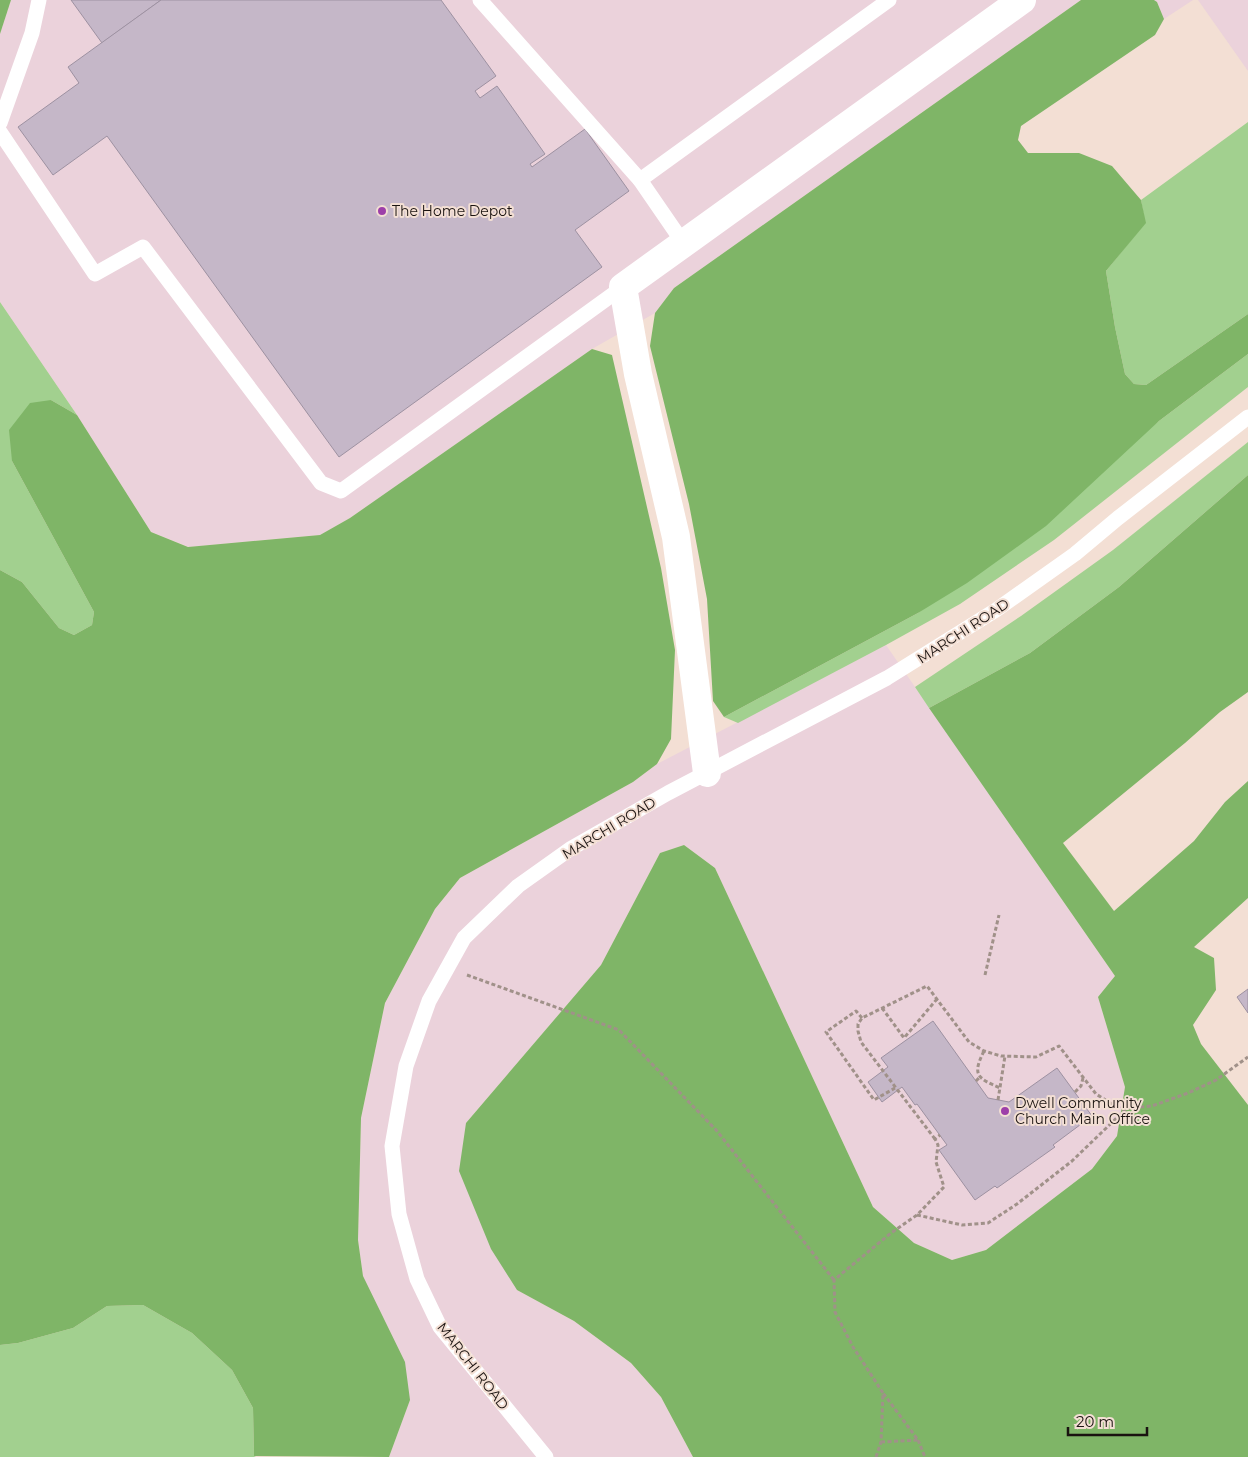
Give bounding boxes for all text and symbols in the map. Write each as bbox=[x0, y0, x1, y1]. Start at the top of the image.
place label: The Home Depot bbox=[392, 202, 513, 220]
marker: The Home Depot bbox=[376, 205, 388, 217]
street label: MARCHI ROAD bbox=[914, 595, 1012, 667]
street label: MARCHI ROAD bbox=[559, 793, 659, 863]
place label: Dwell Community Church Main Office bbox=[1015, 1094, 1150, 1128]
marker: Dwell Community Church Main Office bbox=[999, 1105, 1011, 1117]
street label: MARCHI ROAD bbox=[433, 1319, 513, 1413]
scale bar bbox=[1068, 1404, 1147, 1436]
text: 20 m bbox=[1076, 1412, 1114, 1431]

